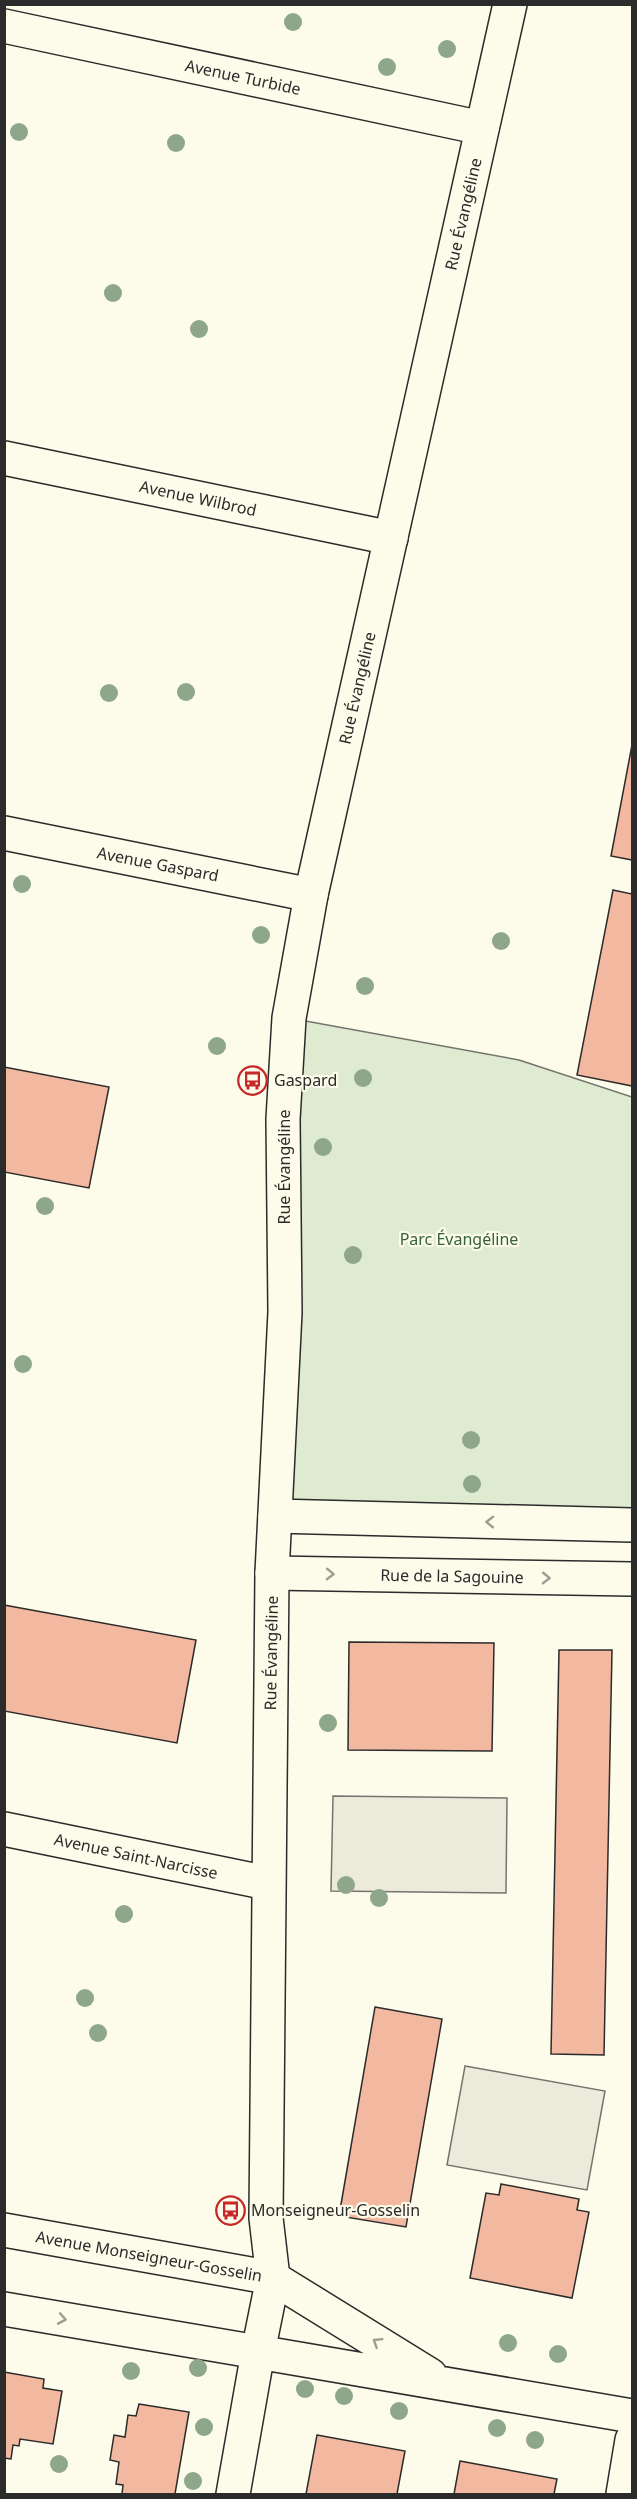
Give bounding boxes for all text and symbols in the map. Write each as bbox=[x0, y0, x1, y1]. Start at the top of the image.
street label: Avenue Turbide bbox=[183, 54, 303, 100]
street label: Rue Évangéline bbox=[439, 156, 487, 272]
street label: Avenue Wilbrod bbox=[137, 475, 259, 521]
street label: Rue Évangéline bbox=[333, 630, 381, 746]
street label: Avenue Gaspard bbox=[95, 841, 221, 887]
bus stop icon: Gaspard bbox=[237, 1064, 269, 1096]
place label: Gaspard bbox=[274, 1069, 337, 1091]
street label: Rue Évangéline bbox=[273, 1110, 295, 1224]
park label: Parc Évangéline bbox=[400, 1228, 518, 1250]
one-way arrow bbox=[486, 1515, 495, 1528]
street label: Rue de la Sagouine bbox=[380, 1564, 524, 1588]
one-way arrow bbox=[326, 1568, 335, 1580]
one-way arrow bbox=[542, 1572, 551, 1584]
street label: Rue Évangéline bbox=[259, 1595, 283, 1711]
street label: Avenue Saint-Narcisse bbox=[52, 1828, 220, 1884]
bus stop icon: Monseigneur-Gosselin bbox=[214, 2194, 246, 2226]
place label: Monseigneur-Gosselin bbox=[251, 2199, 420, 2221]
street label: Avenue Monseigneur-Gosselin bbox=[34, 2225, 264, 2287]
one-way arrow bbox=[58, 2312, 67, 2324]
one-way arrow bbox=[373, 2337, 383, 2349]

